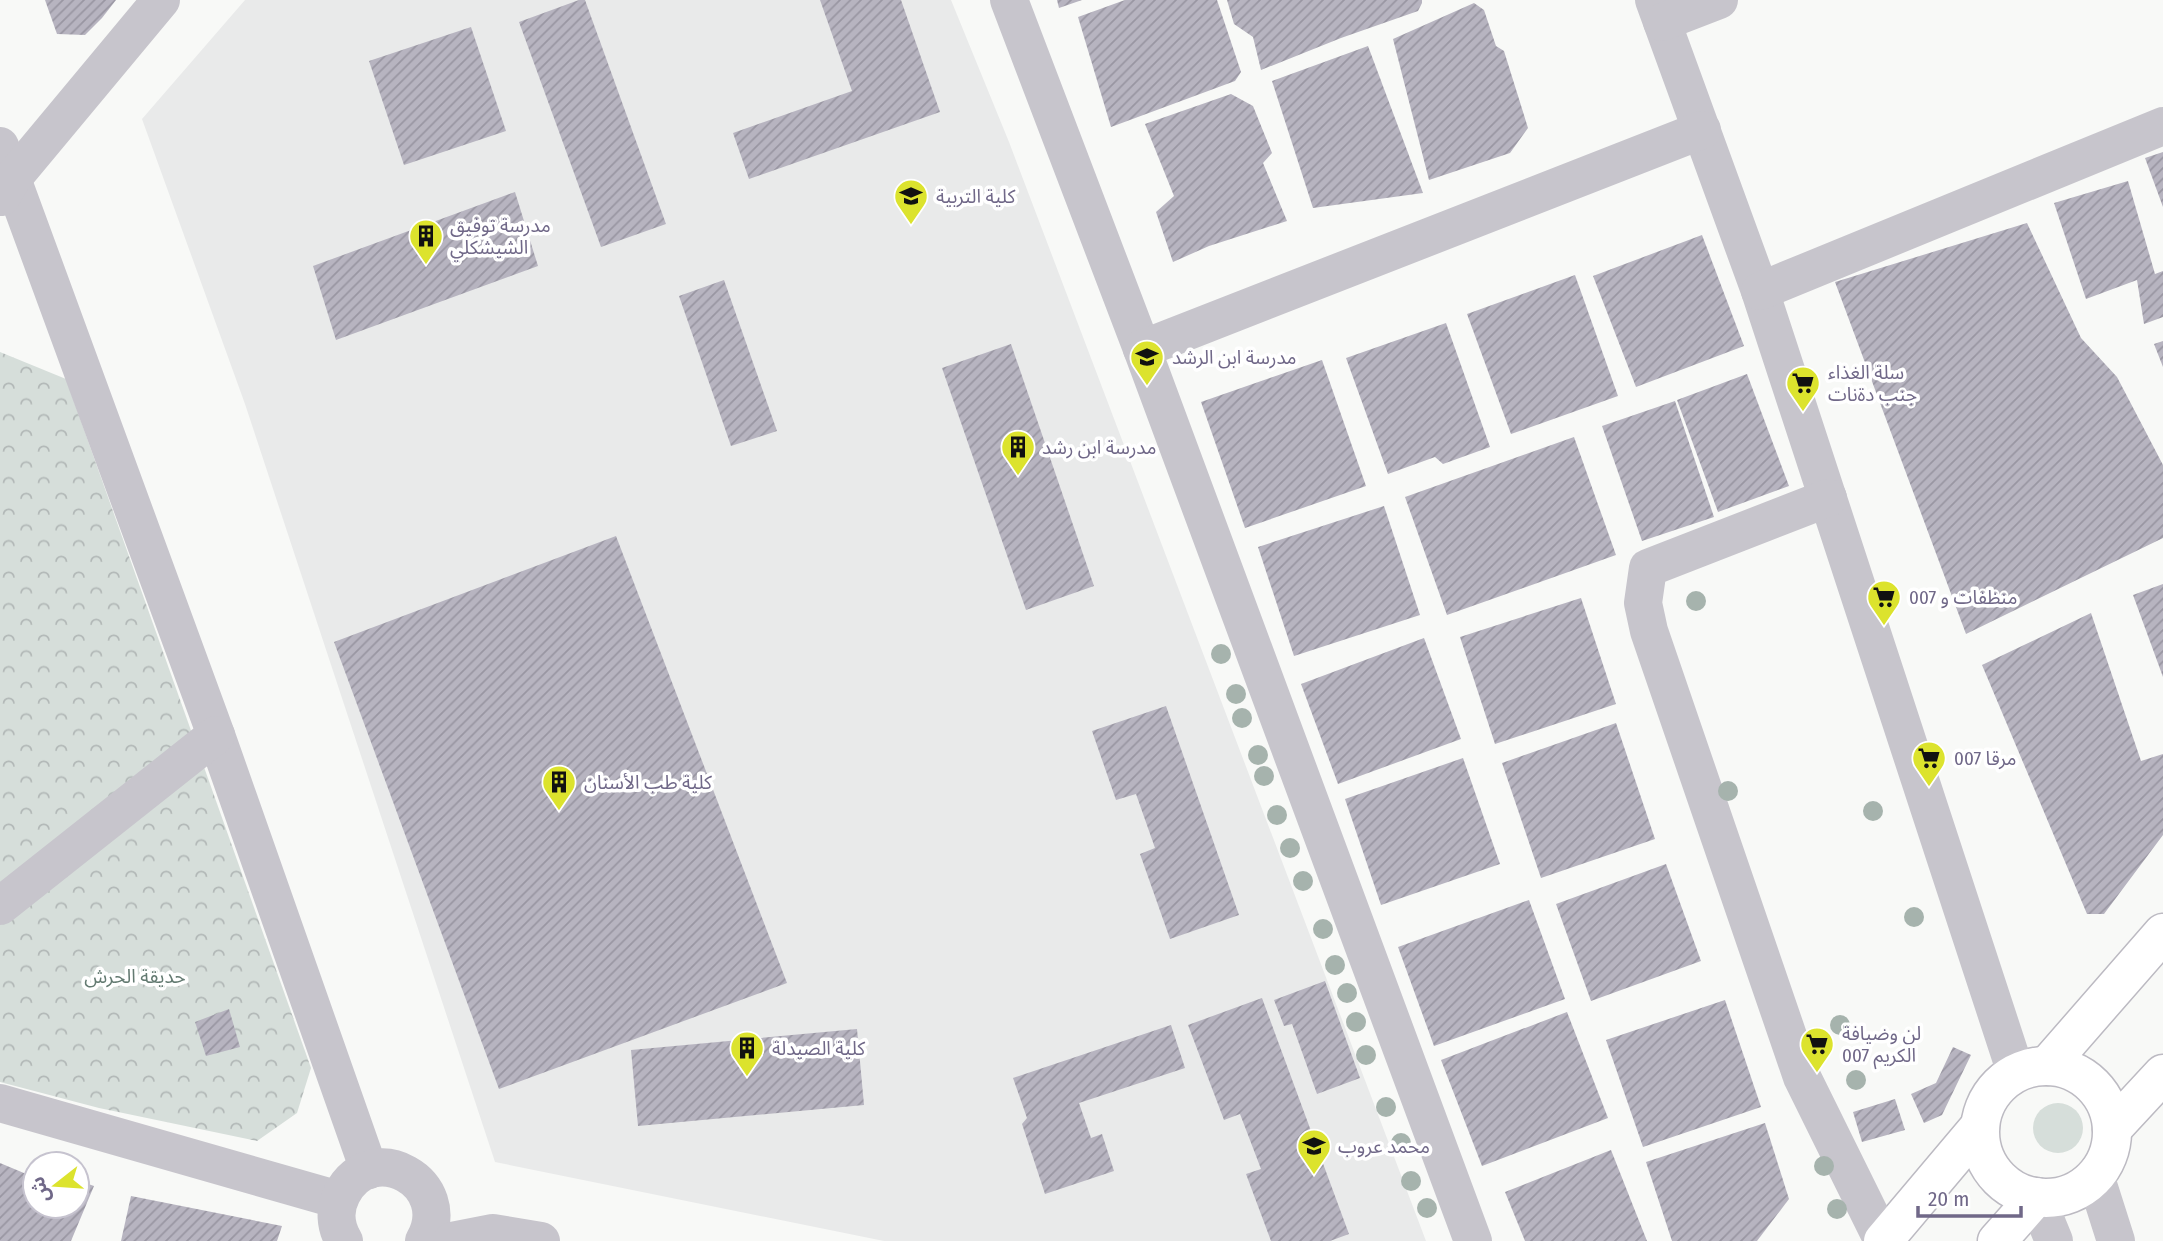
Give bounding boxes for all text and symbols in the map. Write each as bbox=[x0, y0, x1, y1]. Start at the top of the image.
school or university icon: كلية التربية bbox=[892, 177, 930, 226]
place label: كلية التربية bbox=[936, 185, 1016, 208]
place label: مدرسة توفيق الشيشكلي bbox=[450, 214, 551, 262]
building icon: مدرسة توفيق الشيشكلي bbox=[407, 217, 445, 266]
school or university icon: مدرسة ابن الرشد bbox=[1128, 338, 1166, 387]
place label: مدرسة ابن الرشد bbox=[1172, 346, 1296, 369]
place label: سلة الغذاء جنب دةنات bbox=[1828, 361, 1917, 406]
supermarket icon: سلة الغذاء جنب دةنات bbox=[1784, 364, 1822, 413]
building icon: مدرسة ابن رشد bbox=[999, 428, 1037, 477]
place label: مدرسة ابن رشد bbox=[1042, 436, 1156, 459]
supermarket icon: منظفات و 007 bbox=[1865, 578, 1903, 627]
place label: منظفات و 007 bbox=[1909, 586, 2017, 609]
supermarket icon: مرقا 007 bbox=[1910, 739, 1948, 788]
place label: مرقا 007 bbox=[1954, 747, 2017, 770]
building icon: كلية طب الأسنان bbox=[540, 763, 578, 812]
place label: كلية طب الأسنان bbox=[584, 771, 713, 794]
park label: حديقة الحرش bbox=[84, 965, 186, 988]
place label: لن وضيافة الكريم 007 bbox=[1842, 1022, 1921, 1070]
supermarket icon: لن وضيافة الكريم 007 bbox=[1798, 1025, 1836, 1074]
building icon: كلية الصيدلة bbox=[728, 1029, 766, 1078]
place label: كلية الصيدلة bbox=[772, 1037, 866, 1060]
school or university icon: محمد عروب bbox=[1295, 1127, 1333, 1176]
place label: محمد عروب bbox=[1338, 1135, 1430, 1158]
north arrow bbox=[21, 1150, 91, 1220]
text: ش bbox=[25, 1174, 55, 1206]
scale bar bbox=[1918, 1174, 2021, 1218]
text: 20 m bbox=[1928, 1186, 1969, 1212]

